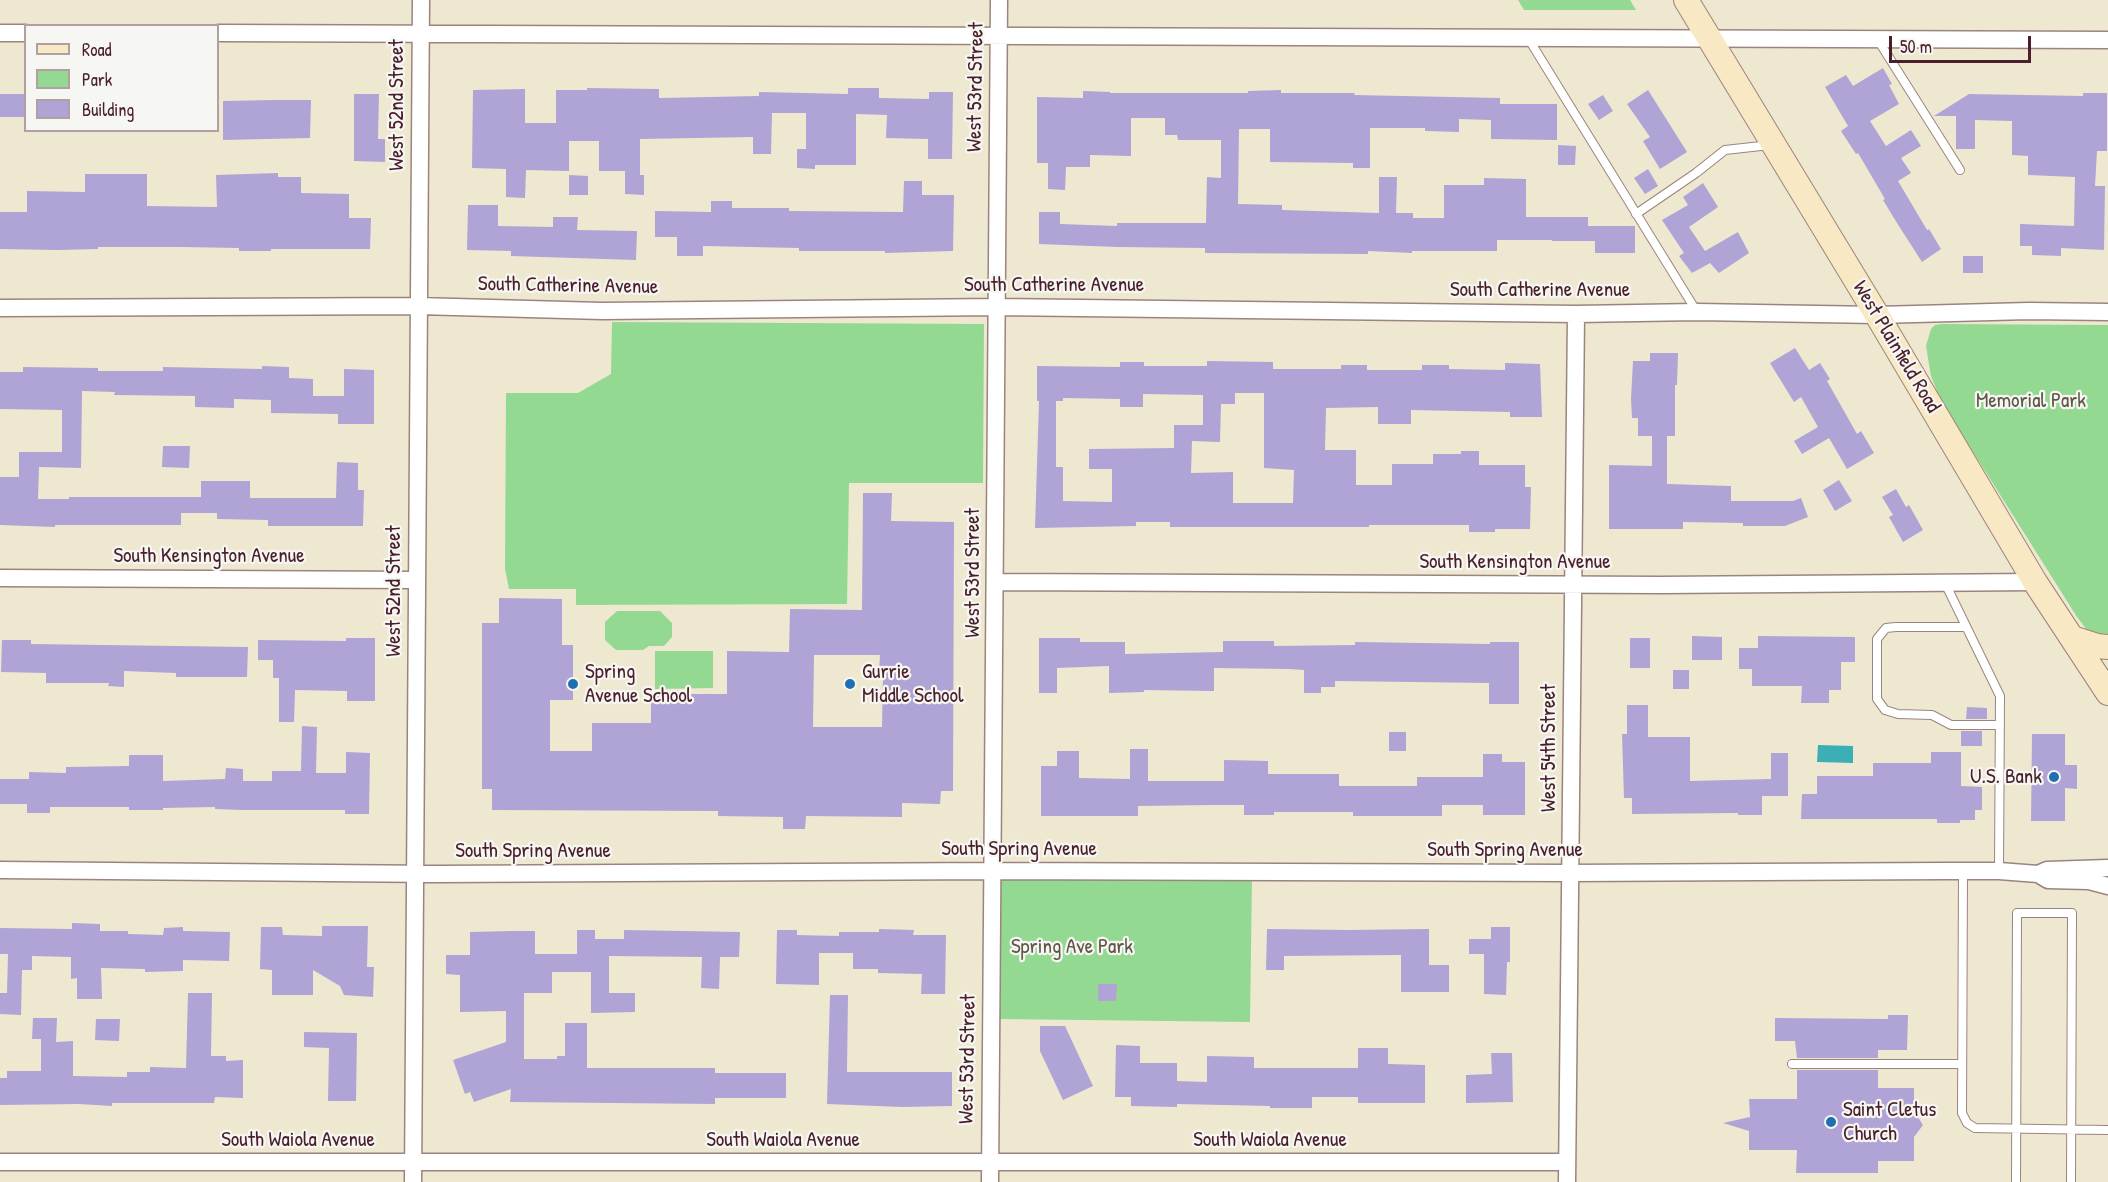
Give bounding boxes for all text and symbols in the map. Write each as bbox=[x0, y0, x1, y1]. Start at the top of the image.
street label: West 53rd Street bbox=[962, 22, 990, 152]
legend bbox=[24, 24, 219, 132]
scale bar bbox=[1892, 24, 2034, 62]
text: 50 m bbox=[1900, 34, 1932, 59]
text: Road bbox=[82, 37, 112, 62]
street label: West 52nd Street bbox=[384, 39, 410, 171]
text: Park bbox=[82, 67, 112, 92]
text: Building bbox=[82, 97, 134, 122]
street label: South Catherine Avenue bbox=[478, 272, 658, 300]
street label: South Catherine Avenue bbox=[964, 272, 1144, 298]
street label: South Catherine Avenue bbox=[1450, 277, 1630, 303]
street label: West Plainfield Road bbox=[1847, 277, 1945, 417]
park label: Memorial Park bbox=[1976, 388, 2086, 414]
street label: West 53rd Street bbox=[960, 508, 986, 638]
street label: West 52nd Street bbox=[381, 525, 407, 657]
street label: South Kensington Avenue bbox=[113, 543, 305, 569]
street label: South Kensington Avenue bbox=[1419, 549, 1611, 575]
place label: Spring Avenue School bbox=[585, 659, 692, 709]
place label: Gurrie Middle School bbox=[862, 659, 963, 709]
marker: Spring Avenue School bbox=[566, 677, 580, 691]
marker: Gurrie Middle School bbox=[843, 677, 857, 691]
street label: West 54th Street bbox=[1536, 684, 1562, 812]
place label: U.S. Bank bbox=[1970, 764, 2042, 790]
marker: U.S. Bank bbox=[2047, 770, 2061, 784]
street label: South Spring Avenue bbox=[941, 836, 1097, 862]
street label: South Spring Avenue bbox=[1427, 837, 1583, 863]
street label: South Spring Avenue bbox=[455, 838, 611, 864]
park label: Spring Ave Park bbox=[1011, 934, 1133, 960]
street label: West 53rd Street bbox=[954, 994, 982, 1124]
place label: Saint Cletus Church bbox=[1843, 1097, 1936, 1147]
marker: Saint Cletus Church bbox=[1824, 1115, 1838, 1129]
street label: South Waiola Avenue bbox=[221, 1127, 375, 1153]
street label: South Waiola Avenue bbox=[706, 1127, 860, 1153]
street label: South Waiola Avenue bbox=[1193, 1127, 1347, 1153]

